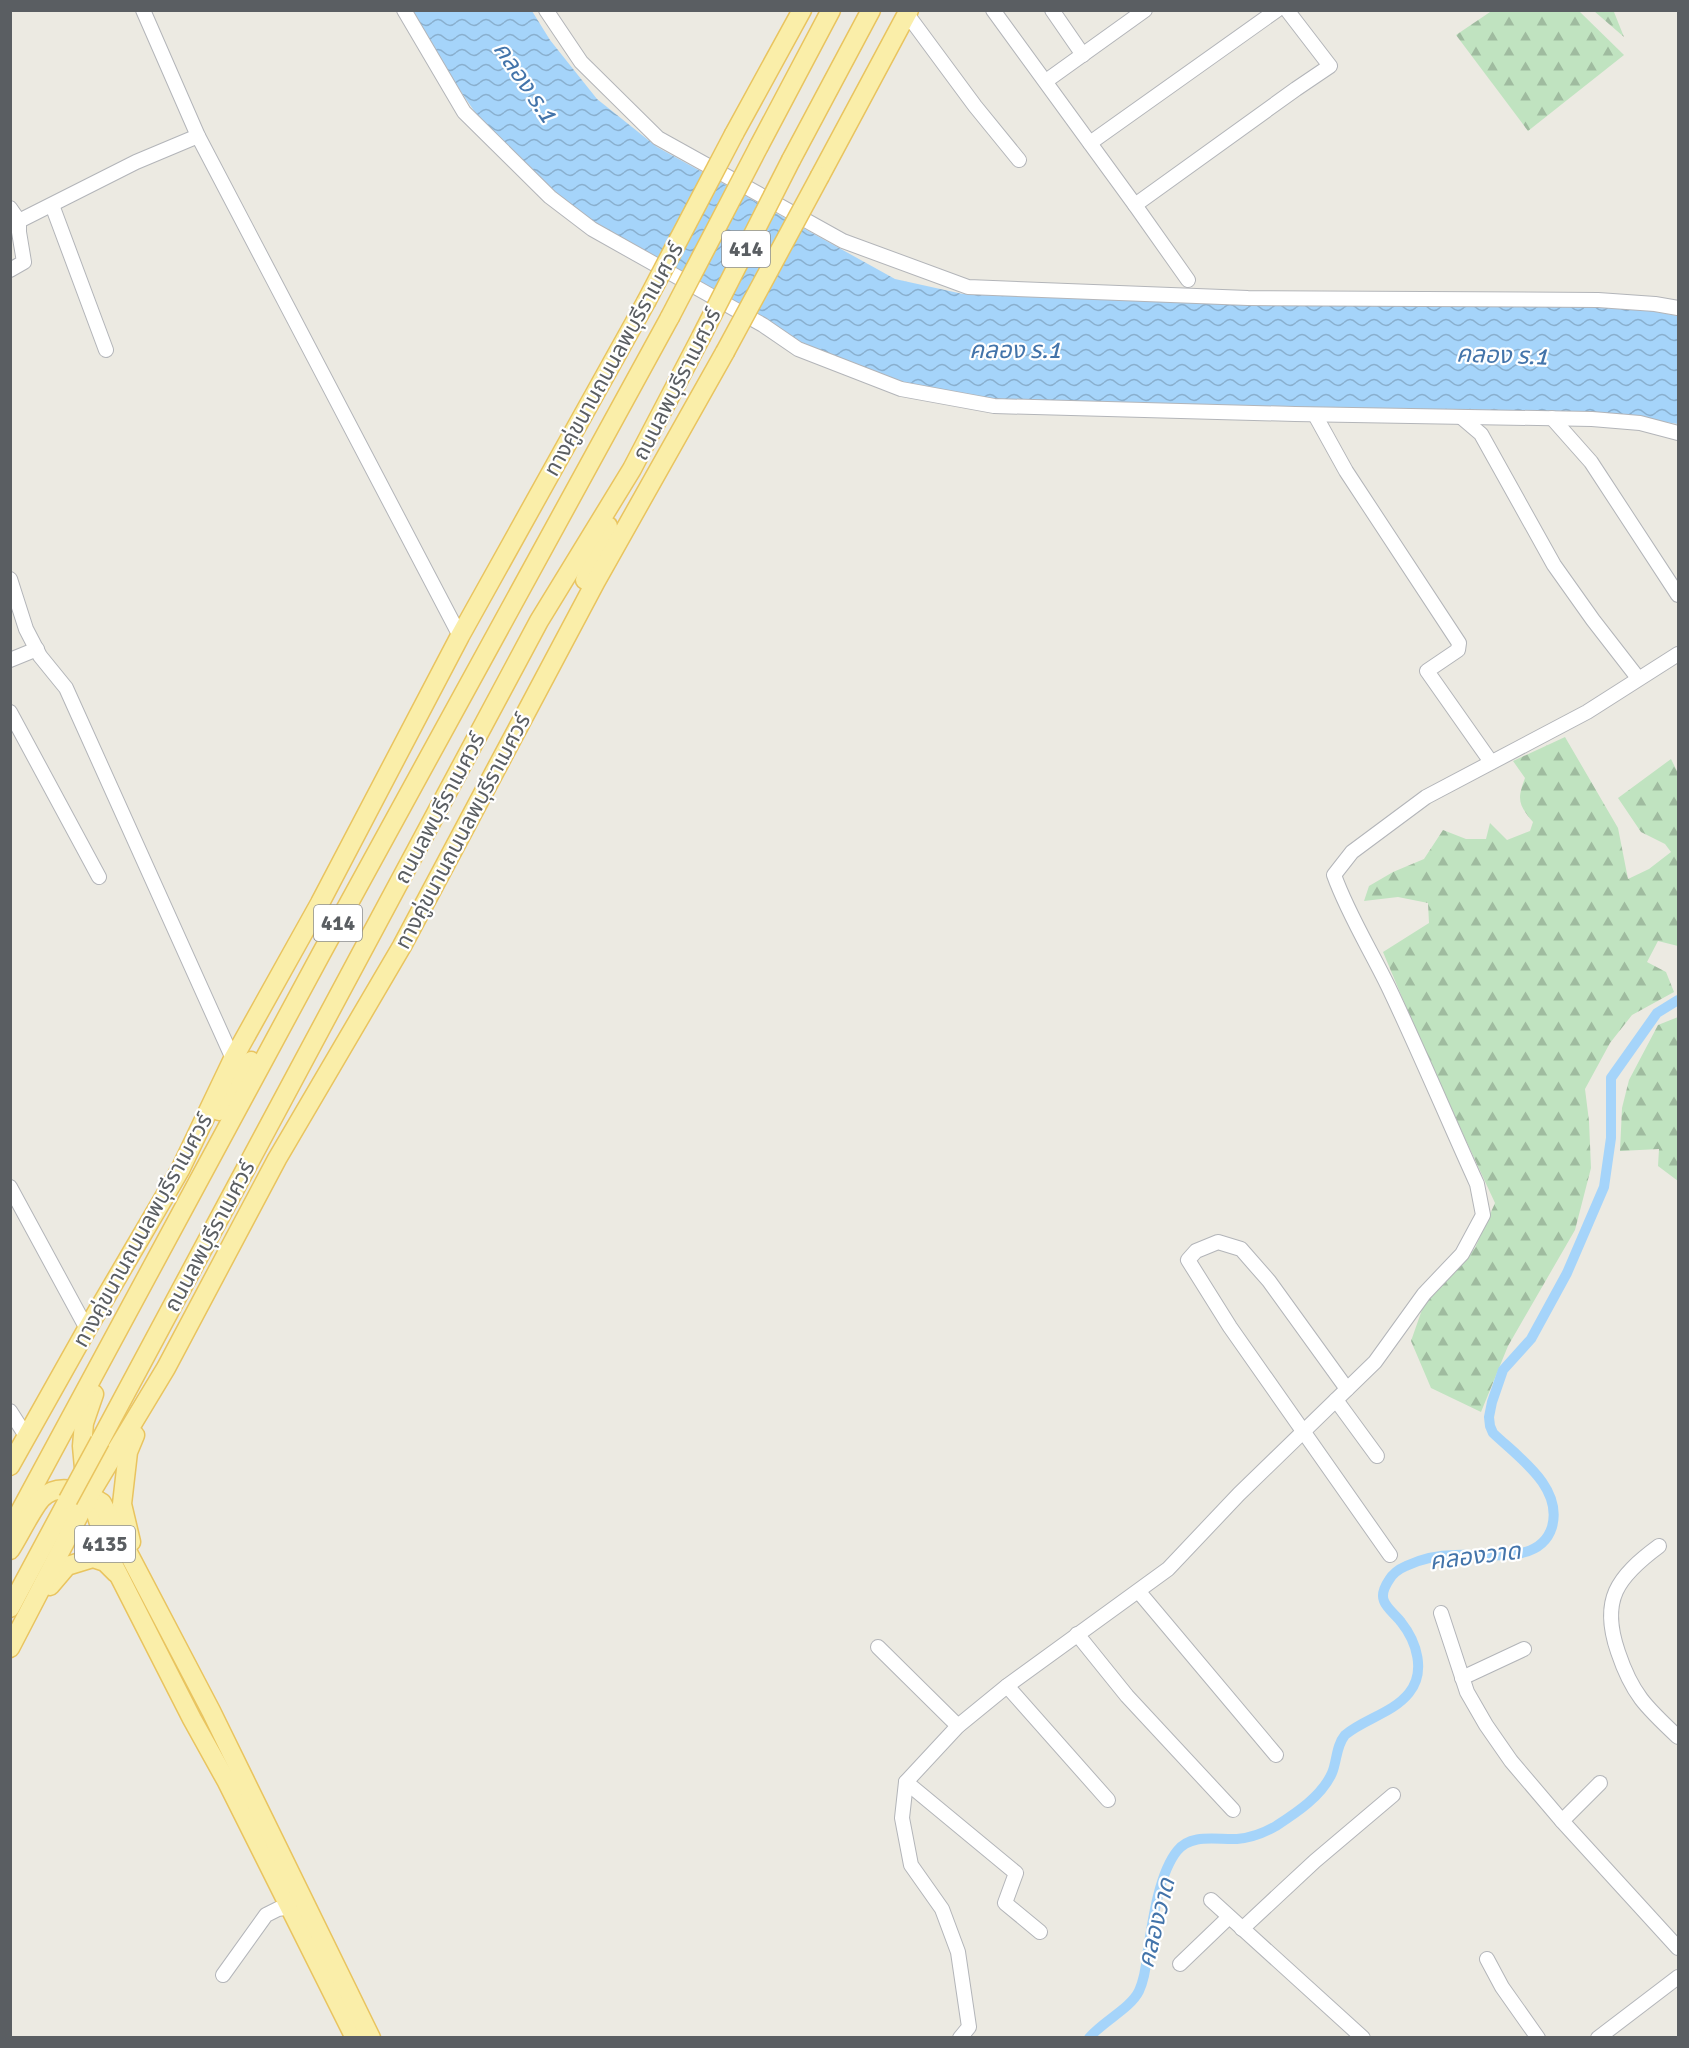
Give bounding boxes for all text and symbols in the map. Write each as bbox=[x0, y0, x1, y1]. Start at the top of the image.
water label: คลอง ร.1 bbox=[487, 36, 563, 128]
road number: 414 bbox=[722, 231, 770, 267]
street label: ทางคู่ขนานถนนลพบุรีราเมศวร์ bbox=[538, 238, 688, 480]
street label: ถนนลพบุรีราเมศวร์ bbox=[626, 304, 726, 464]
water label: คลอง ร.1 bbox=[969, 335, 1061, 365]
water label: คลอง ร.1 bbox=[1456, 338, 1548, 372]
street label: ทางคู่ขนานถนนลพบุรีราเมศวร์ bbox=[389, 708, 537, 954]
street label: ถนนลพบุรีราเมศวร์ bbox=[388, 727, 491, 888]
road number: 414 bbox=[314, 905, 362, 941]
street label: ทางคู่ขนานถนนลพบุรีราเมศวร์ bbox=[67, 1109, 217, 1351]
street label: ถนนลพบุรีราเมศวร์ bbox=[158, 1156, 260, 1316]
road number: 4135 bbox=[75, 1526, 135, 1562]
water label: คลองวาด bbox=[1428, 1535, 1523, 1576]
water label: คลองวาด bbox=[1130, 1874, 1182, 1971]

